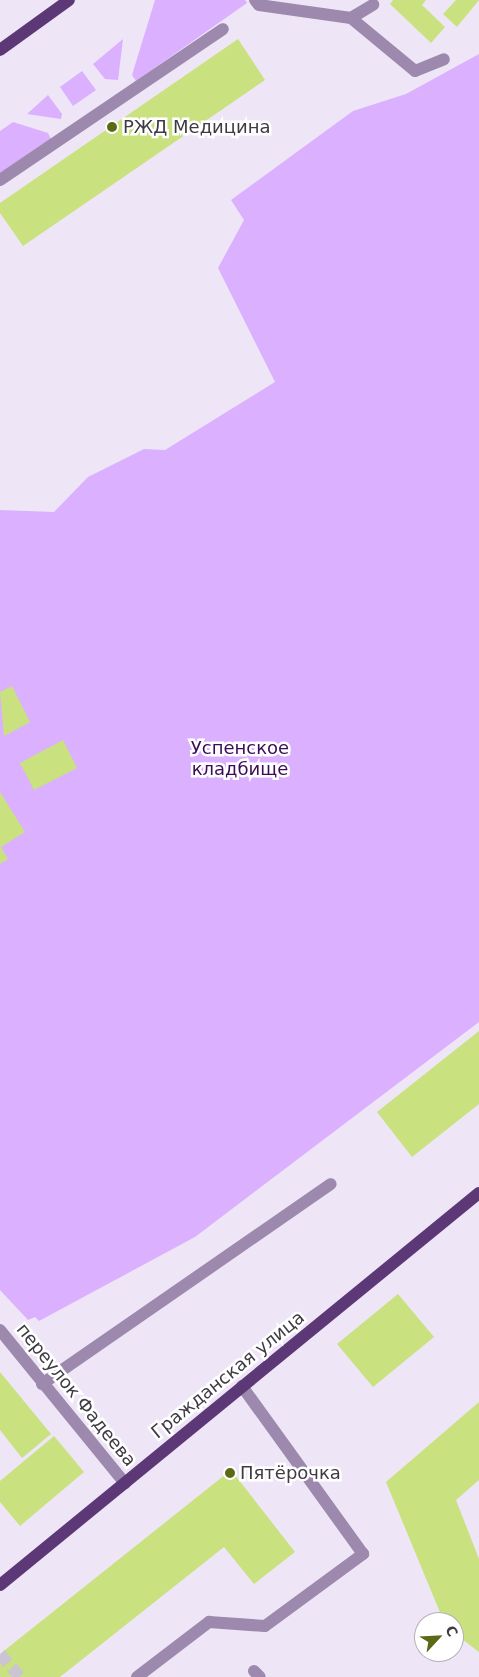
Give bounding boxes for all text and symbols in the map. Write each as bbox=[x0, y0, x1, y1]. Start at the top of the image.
place label: РЖД Медицина bbox=[123, 116, 271, 138]
marker: РЖД Медицина bbox=[105, 120, 119, 134]
park label: Успенское кладбище bbox=[191, 738, 289, 781]
street label: Гражданская улица bbox=[147, 1307, 309, 1443]
street label: переулок Фадеева bbox=[12, 1319, 140, 1471]
place label: Пятёрочка bbox=[240, 1462, 341, 1484]
marker: Пятёрочка bbox=[224, 1467, 236, 1479]
north arrow bbox=[414, 1612, 464, 1662]
text: С bbox=[442, 1623, 461, 1639]

